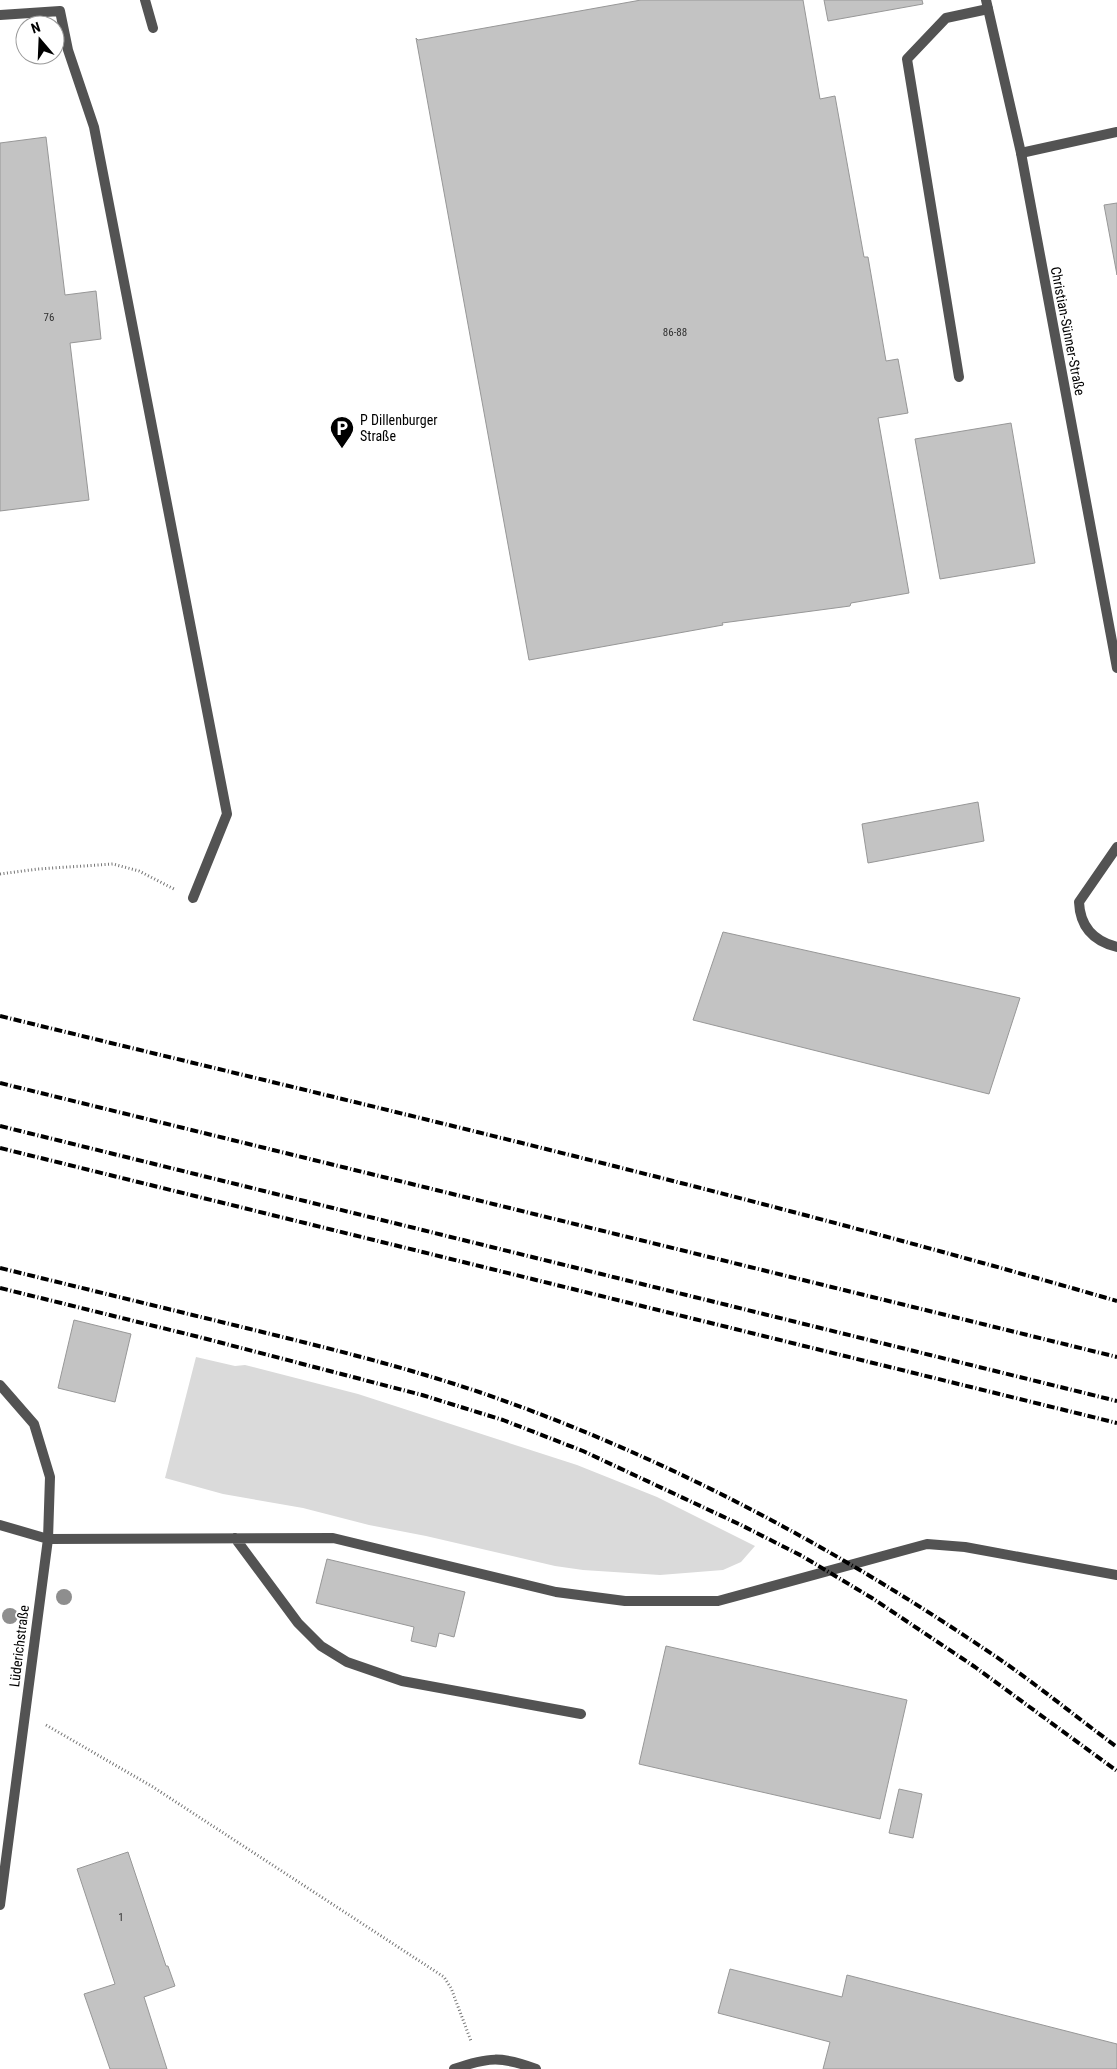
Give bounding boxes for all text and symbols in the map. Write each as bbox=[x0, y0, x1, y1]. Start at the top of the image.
north arrow bbox=[15, 15, 65, 65]
text: N bbox=[29, 19, 42, 37]
street label: Christian-Sünner-Straße bbox=[1048, 265, 1088, 397]
house number: 76 bbox=[44, 311, 54, 324]
house number: 86-88 bbox=[663, 326, 687, 339]
place label: P Dillenburger Straße bbox=[360, 412, 438, 444]
parking icon: P Dillenburger Straße bbox=[329, 415, 355, 449]
street label: Lüderichstraße bbox=[6, 1604, 32, 1688]
house number: 1 bbox=[118, 1911, 124, 1924]

